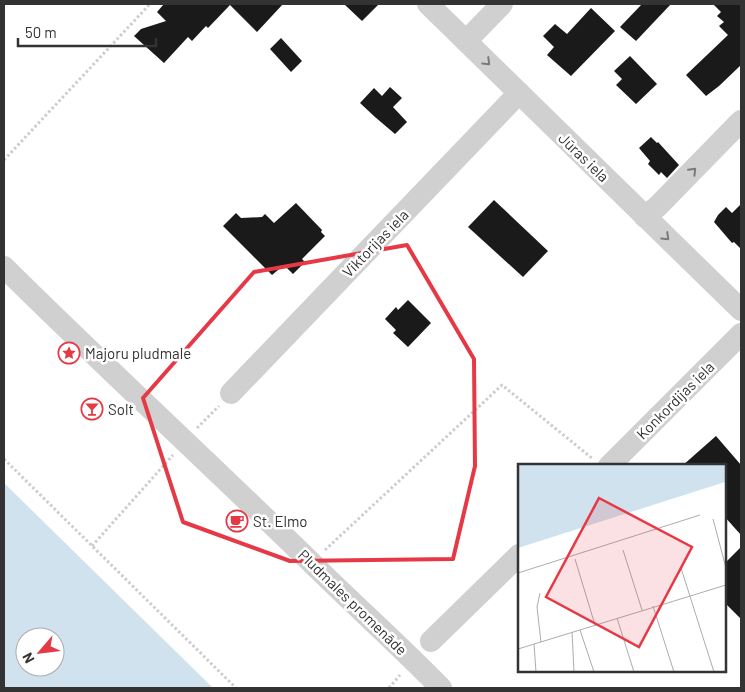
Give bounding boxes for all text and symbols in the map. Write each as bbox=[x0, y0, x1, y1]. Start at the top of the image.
scale bar bbox=[18, 15, 155, 47]
text: 50 m bbox=[25, 23, 57, 41]
one-way arrow bbox=[482, 56, 491, 65]
street label: Jūras iela bbox=[555, 129, 613, 185]
one-way arrow bbox=[687, 167, 696, 176]
street label: Viktorijas iela bbox=[338, 205, 412, 281]
one-way arrow bbox=[661, 231, 670, 240]
place icon: Majoru pludmale bbox=[57, 341, 81, 365]
place label: Majoru pludmale bbox=[85, 344, 191, 362]
street label: Konkordijas iela bbox=[632, 357, 718, 443]
bar icon: Solt bbox=[80, 397, 104, 421]
place label: Solt bbox=[108, 400, 134, 418]
inset map bbox=[518, 464, 725, 672]
cafe icon: St. Elmo bbox=[225, 509, 249, 533]
place label: St. Elmo bbox=[253, 512, 307, 530]
street label: Pludmales promenāde bbox=[295, 545, 411, 659]
north arrow bbox=[15, 627, 65, 677]
text: N bbox=[18, 650, 38, 666]

